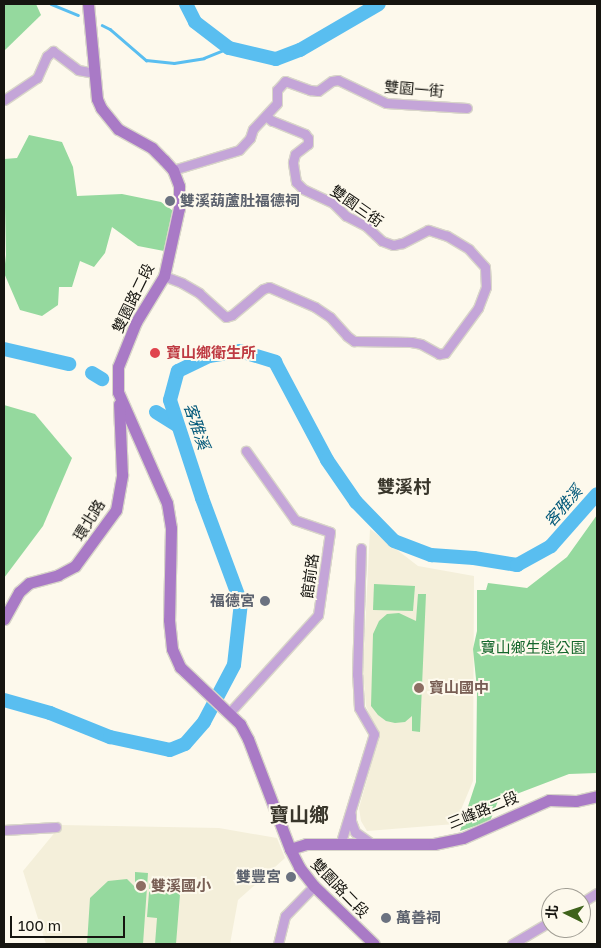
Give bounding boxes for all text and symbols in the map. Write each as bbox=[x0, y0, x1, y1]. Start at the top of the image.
street label: 雙園一街 bbox=[383, 77, 445, 101]
street label: 雙園三街 bbox=[327, 181, 387, 231]
place label: 雙溪葫蘆肚福德祠 bbox=[180, 192, 300, 210]
marker: 雙溪葫蘆肚福德祠 bbox=[164, 195, 176, 207]
street label: 雙園路二段 bbox=[108, 260, 158, 336]
place label: 寶山鄉衛生所 bbox=[166, 344, 256, 362]
marker: 寶山鄉衛生所 bbox=[148, 346, 162, 360]
water label: 客雅溪 bbox=[180, 400, 214, 452]
district label: 雙溪村 bbox=[377, 475, 431, 497]
water label: 客雅溪 bbox=[540, 482, 586, 530]
street label: 環北路 bbox=[69, 496, 109, 544]
street label: 館前路 bbox=[298, 552, 322, 600]
place label: 福德宮 bbox=[210, 592, 255, 610]
marker: 福德宮 bbox=[259, 595, 271, 607]
park label: 寶山鄉生態公園 bbox=[481, 639, 585, 657]
place label: 寶山國中 bbox=[429, 679, 489, 697]
marker: 寶山國中 bbox=[413, 682, 425, 694]
street label: 三峰路二段 bbox=[445, 788, 521, 832]
district label: 寶山鄉 bbox=[269, 802, 329, 826]
street label: 雙園路二段 bbox=[307, 855, 373, 921]
place label: 雙豐宮 bbox=[236, 868, 281, 886]
marker: 雙豐宮 bbox=[285, 871, 297, 883]
place label: 雙溪國小 bbox=[151, 877, 211, 895]
marker: 雙溪國小 bbox=[135, 880, 147, 892]
north arrow bbox=[541, 888, 591, 938]
text: 北 bbox=[543, 904, 561, 920]
scale bar bbox=[12, 906, 128, 938]
place label: 萬善祠 bbox=[396, 909, 441, 927]
marker: 萬善祠 bbox=[380, 912, 392, 924]
text: 100 m bbox=[18, 916, 61, 934]

